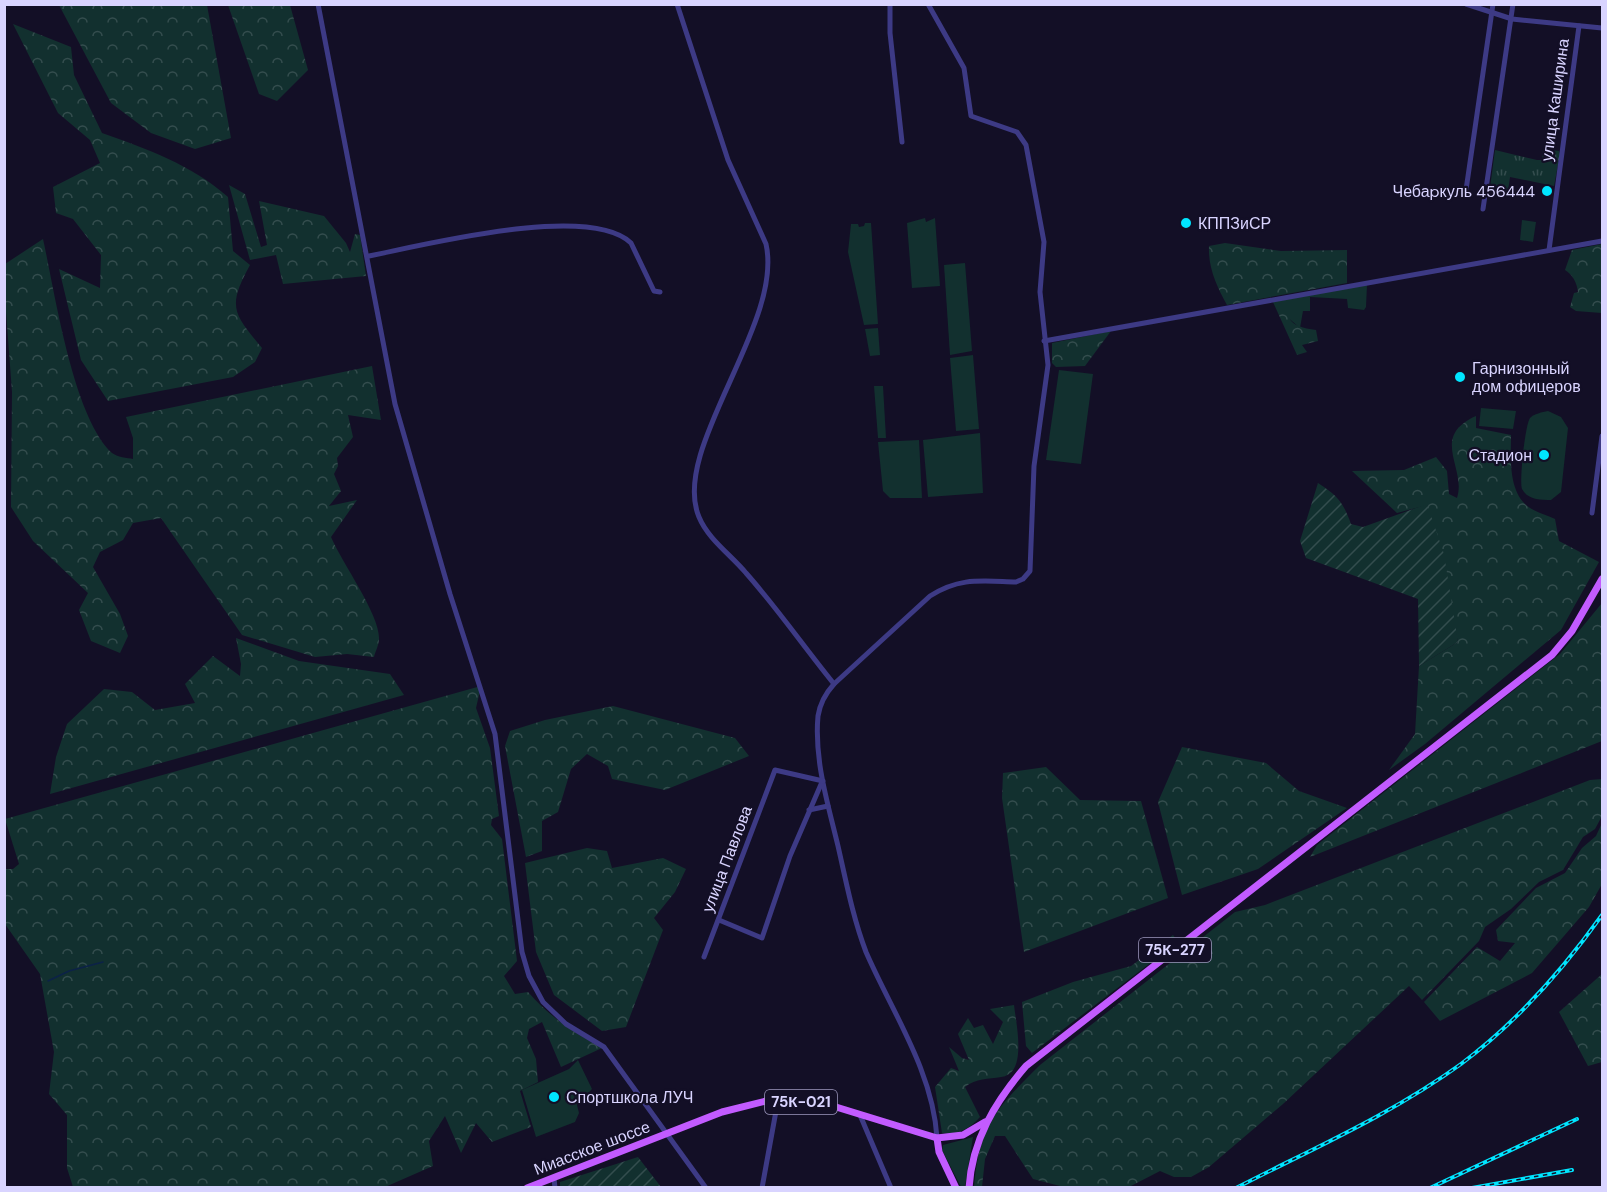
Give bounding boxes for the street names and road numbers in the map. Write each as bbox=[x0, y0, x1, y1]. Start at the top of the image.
street label: улица Каширина bbox=[1536, 37, 1574, 163]
street label: улица Павлова bbox=[697, 803, 757, 915]
road number: 75К-277 bbox=[1139, 938, 1211, 962]
road number: 75К-021 bbox=[765, 1090, 837, 1114]
street label: Миасское шоссе bbox=[531, 1116, 653, 1180]

